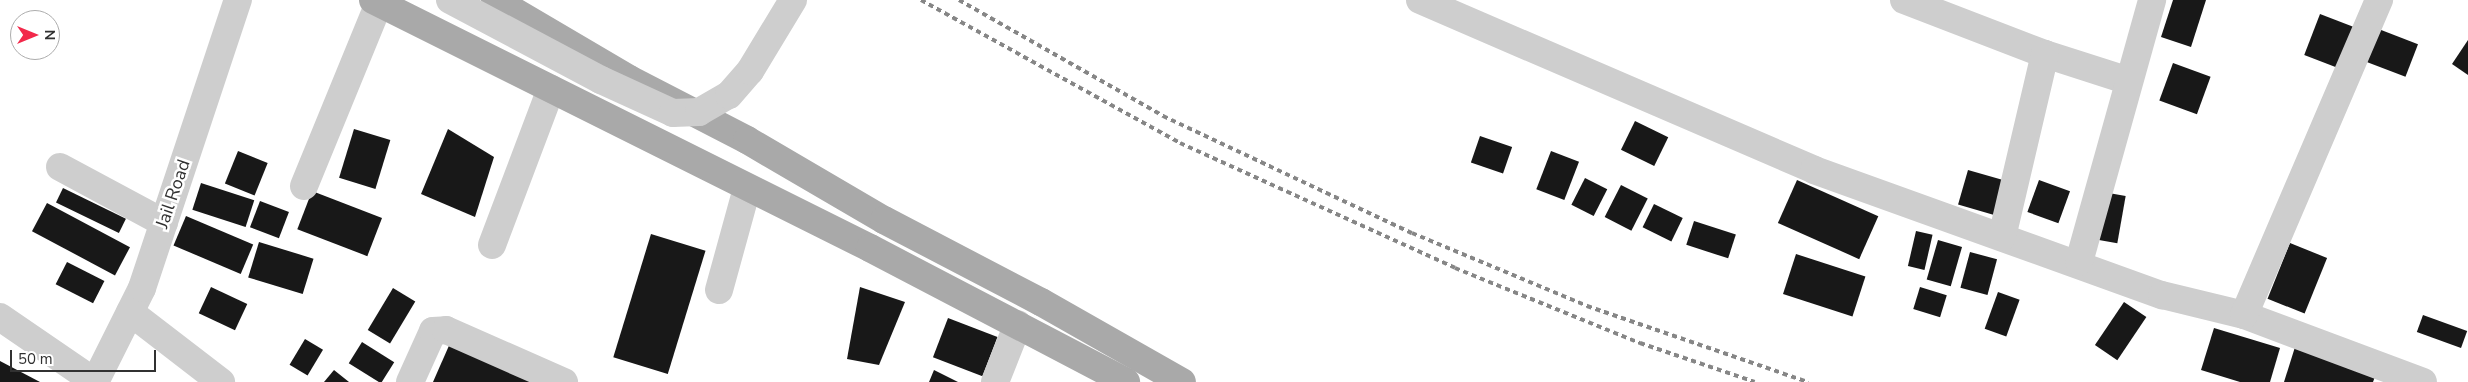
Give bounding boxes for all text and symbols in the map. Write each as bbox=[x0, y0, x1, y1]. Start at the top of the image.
north arrow bbox=[10, 10, 60, 60]
text: N bbox=[40, 30, 59, 40]
street label: Jail Road bbox=[151, 157, 195, 231]
scale bar bbox=[12, 340, 159, 372]
text: 50 m bbox=[18, 349, 53, 369]

